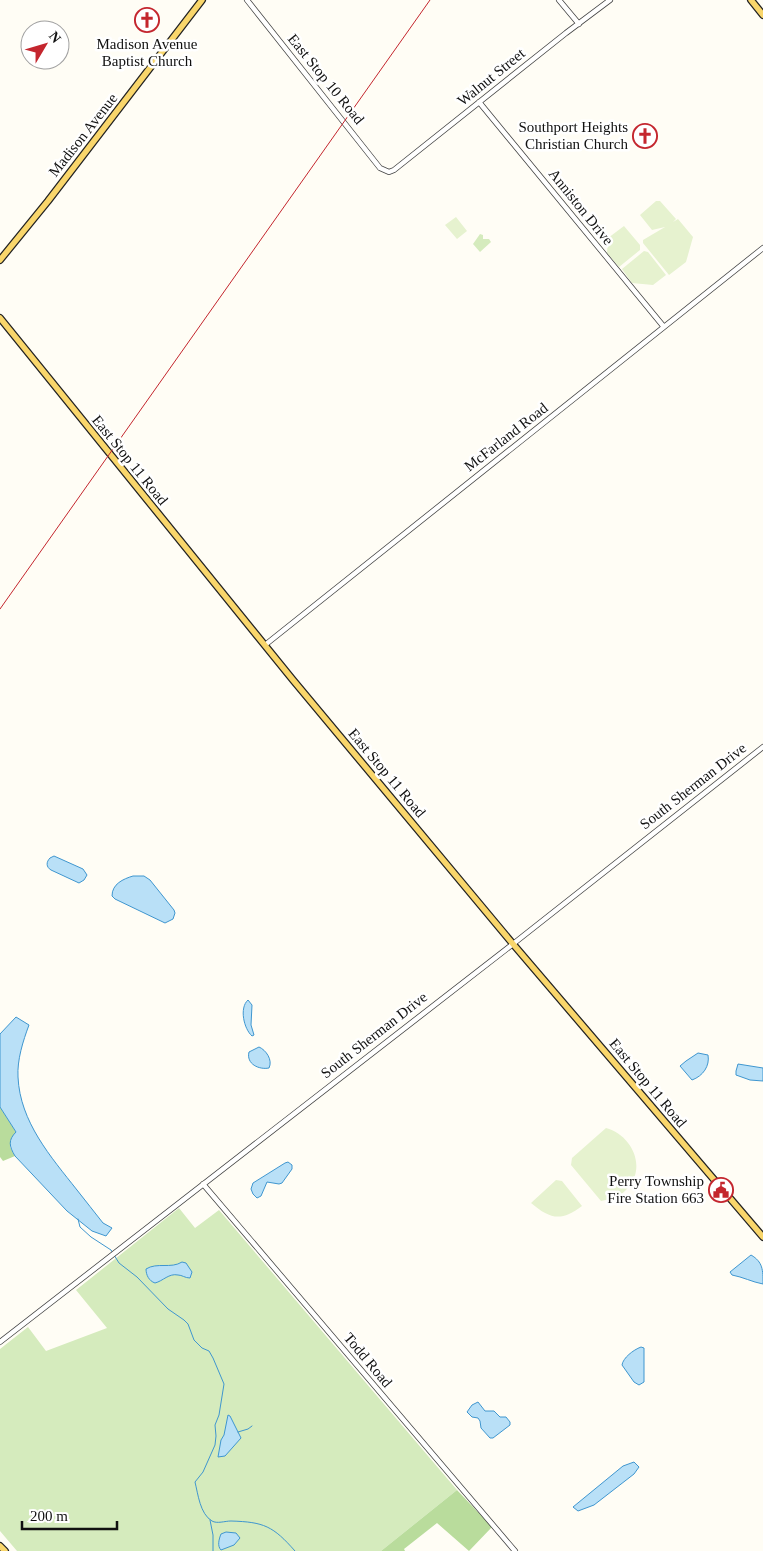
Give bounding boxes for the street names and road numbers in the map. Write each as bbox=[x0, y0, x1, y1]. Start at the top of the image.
street label: East Stop 10 Road bbox=[285, 31, 368, 128]
street label: Walnut Street bbox=[454, 45, 528, 109]
street label: Madison Avenue bbox=[46, 90, 121, 180]
street label: Anniston Drive bbox=[546, 166, 617, 248]
street label: McFarland Road bbox=[461, 399, 551, 474]
street label: East Stop 11 Road bbox=[89, 412, 171, 508]
street label: East Stop 11 Road bbox=[345, 725, 429, 821]
street label: South Sherman Drive bbox=[637, 739, 749, 832]
street label: South Sherman Drive bbox=[318, 988, 430, 1081]
street label: East Stop 11 Road bbox=[606, 1035, 690, 1131]
street label: Todd Road bbox=[341, 1330, 396, 1391]

